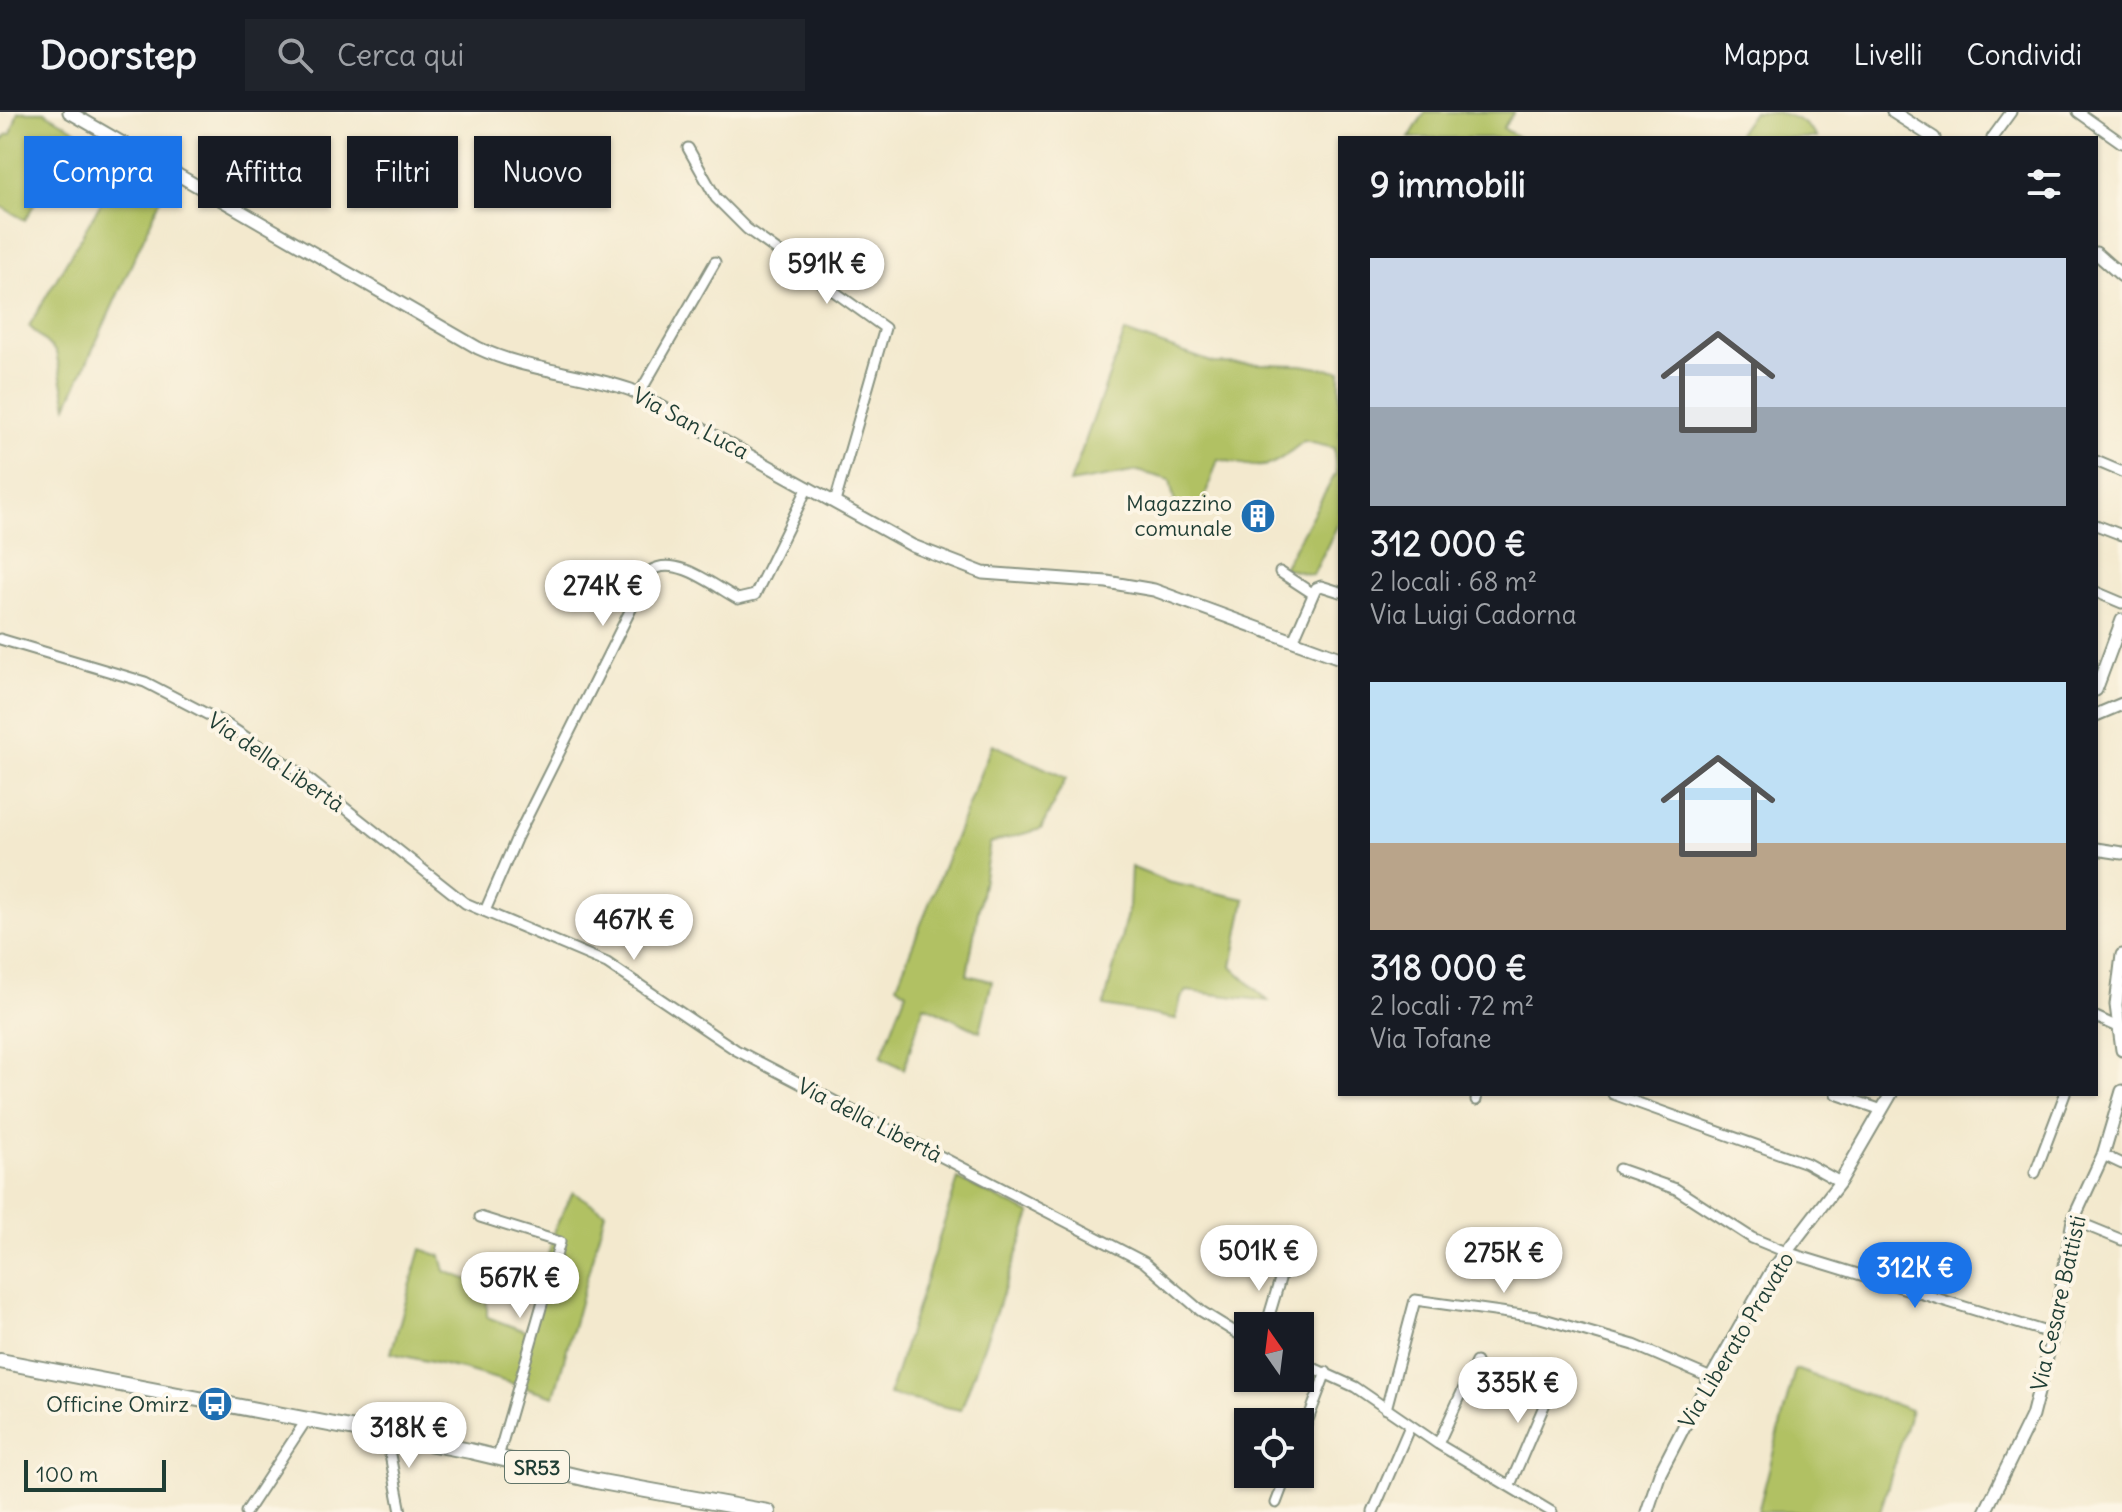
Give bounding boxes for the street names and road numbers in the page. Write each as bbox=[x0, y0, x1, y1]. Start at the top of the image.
street label: Via San Luca bbox=[628, 381, 754, 465]
street label: Via della Libertà bbox=[202, 706, 350, 818]
street label: Via della Libertà bbox=[793, 1072, 947, 1168]
street label: Via Cesare Battisti bbox=[2024, 1212, 2092, 1394]
street label: Via Liberato Pravato bbox=[1672, 1247, 1800, 1433]
road number: SR53 bbox=[505, 1451, 569, 1483]

